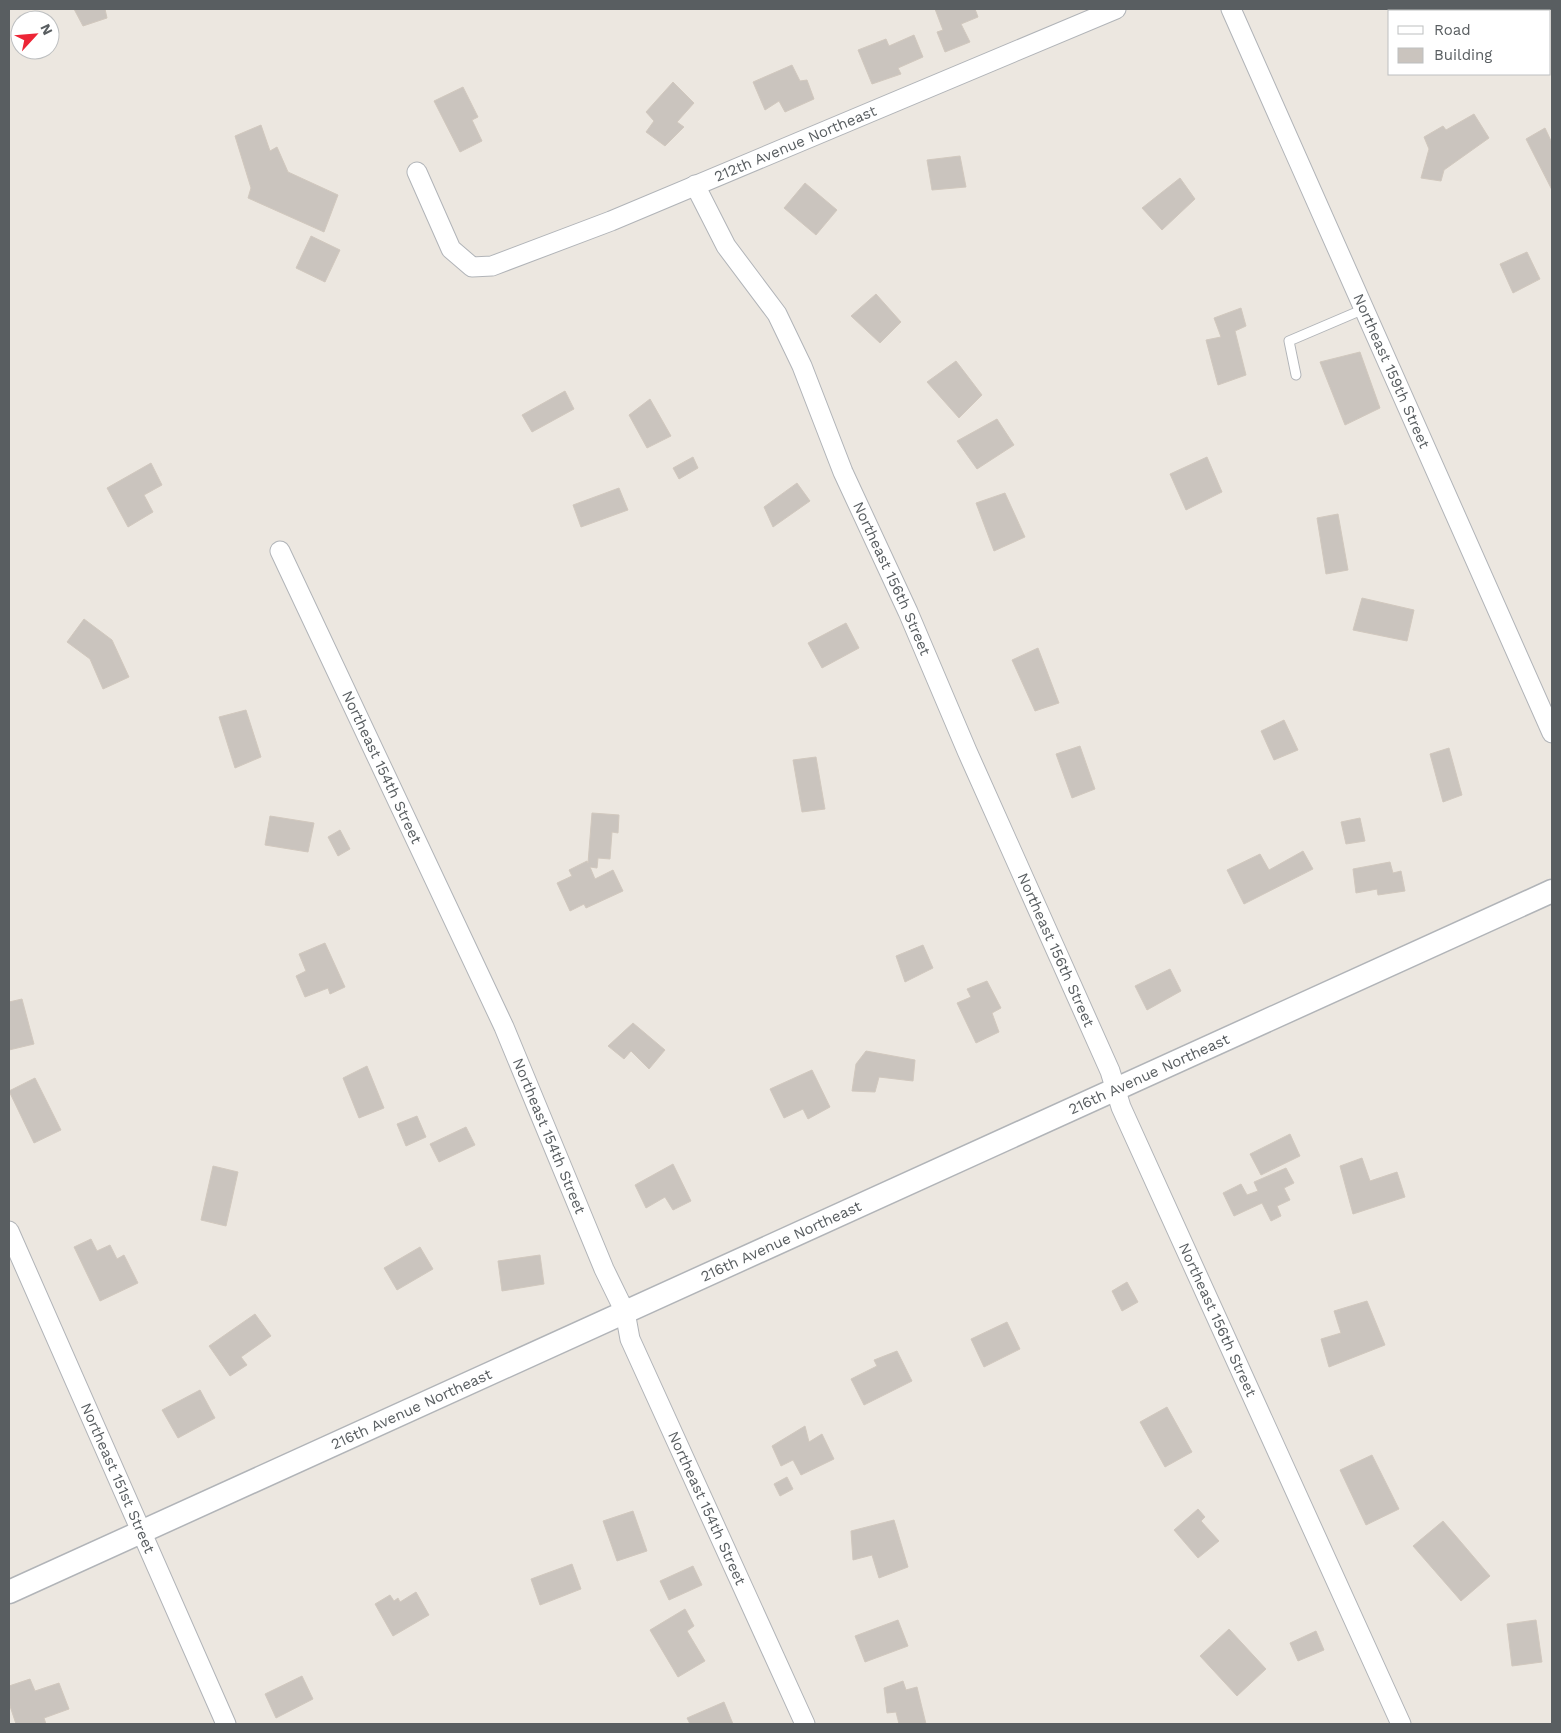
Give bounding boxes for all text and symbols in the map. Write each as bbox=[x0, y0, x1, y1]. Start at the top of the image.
north arrow bbox=[10, 10, 60, 60]
legend bbox=[1388, 10, 1551, 75]
text: N bbox=[37, 21, 56, 37]
text: Road bbox=[1434, 21, 1471, 39]
text: Building bbox=[1434, 46, 1492, 64]
street label: 212th Avenue Northeast bbox=[712, 101, 880, 186]
street label: Northeast 159th Street bbox=[1349, 291, 1434, 452]
street label: Northeast 156th Street bbox=[849, 499, 935, 659]
street label: Northeast 154th Street bbox=[338, 688, 426, 847]
street label: Northeast 156th Street bbox=[1014, 870, 1098, 1030]
street label: 216th Avenue Northeast bbox=[1066, 1030, 1233, 1118]
street label: Northeast 154th Street bbox=[509, 1055, 590, 1217]
street label: 216th Avenue Northeast bbox=[698, 1197, 865, 1286]
street label: Northeast 156th Street bbox=[1175, 1240, 1261, 1400]
street label: 216th Avenue Northeast bbox=[328, 1365, 495, 1453]
street label: Northeast 151st Street bbox=[77, 1400, 159, 1557]
street label: Northeast 154th Street bbox=[664, 1428, 750, 1589]

